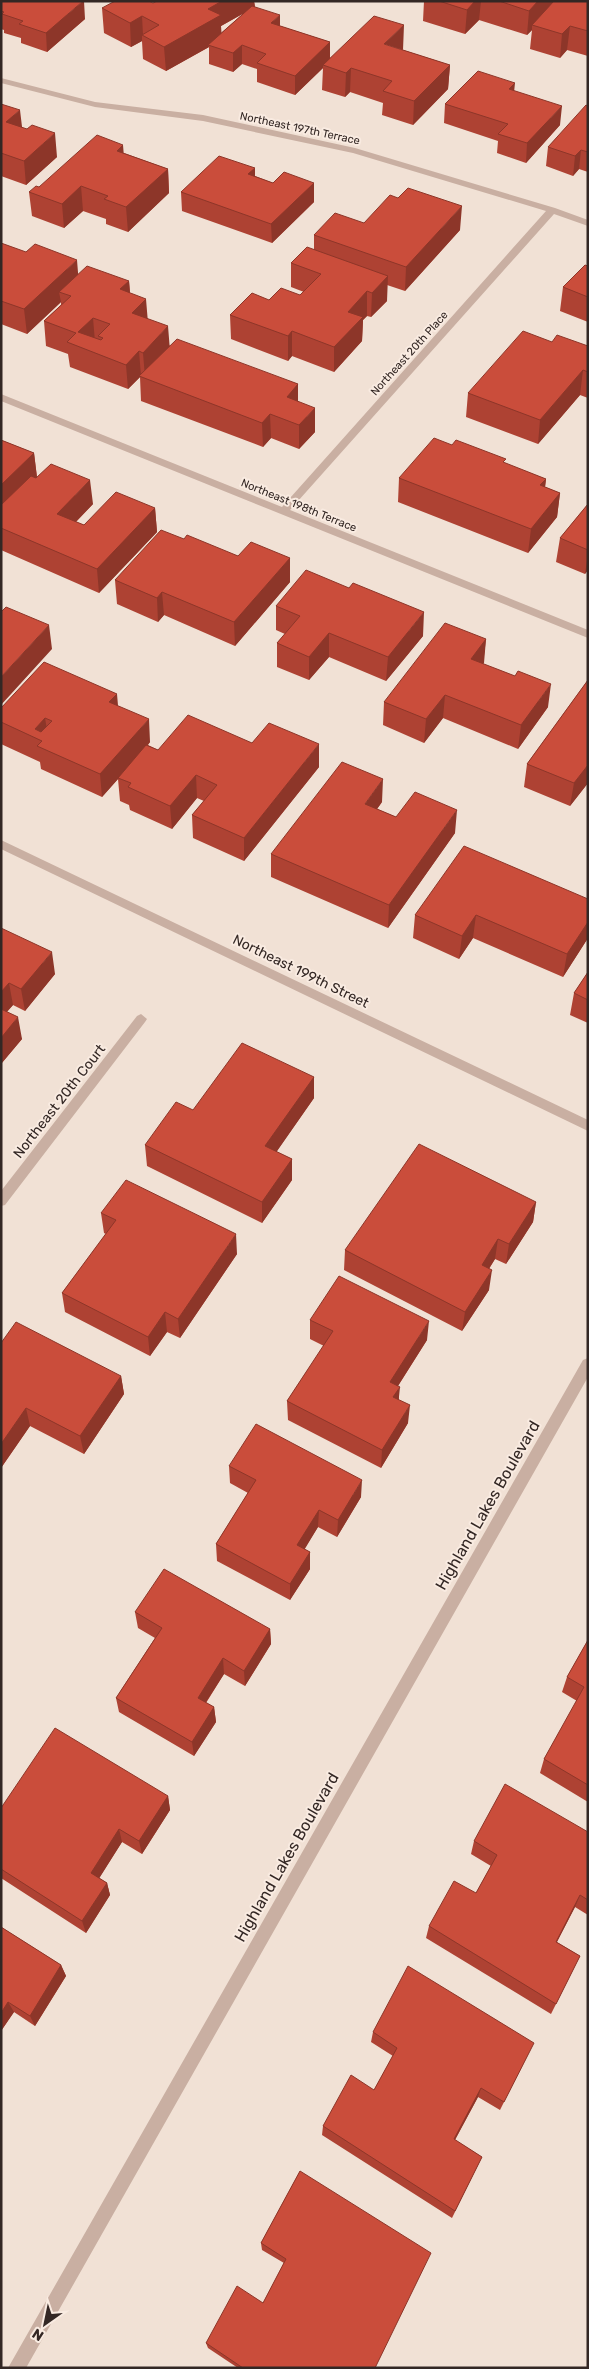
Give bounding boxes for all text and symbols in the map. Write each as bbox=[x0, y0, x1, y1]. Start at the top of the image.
street label: Northeast 197th Terrace bbox=[239, 109, 361, 148]
street label: Northeast 20th Place bbox=[368, 308, 451, 398]
street label: Northeast 198th Terrace bbox=[239, 476, 359, 535]
street label: Northeast 199th Street bbox=[230, 931, 372, 1012]
street label: Northeast 20th Court bbox=[10, 1041, 109, 1162]
street label: Highland Lakes Boulevard bbox=[431, 1417, 544, 1593]
street label: Highland Lakes Boulevard bbox=[230, 1769, 343, 1945]
north arrow bbox=[20, 2299, 70, 2349]
text: N bbox=[29, 2325, 47, 2344]

